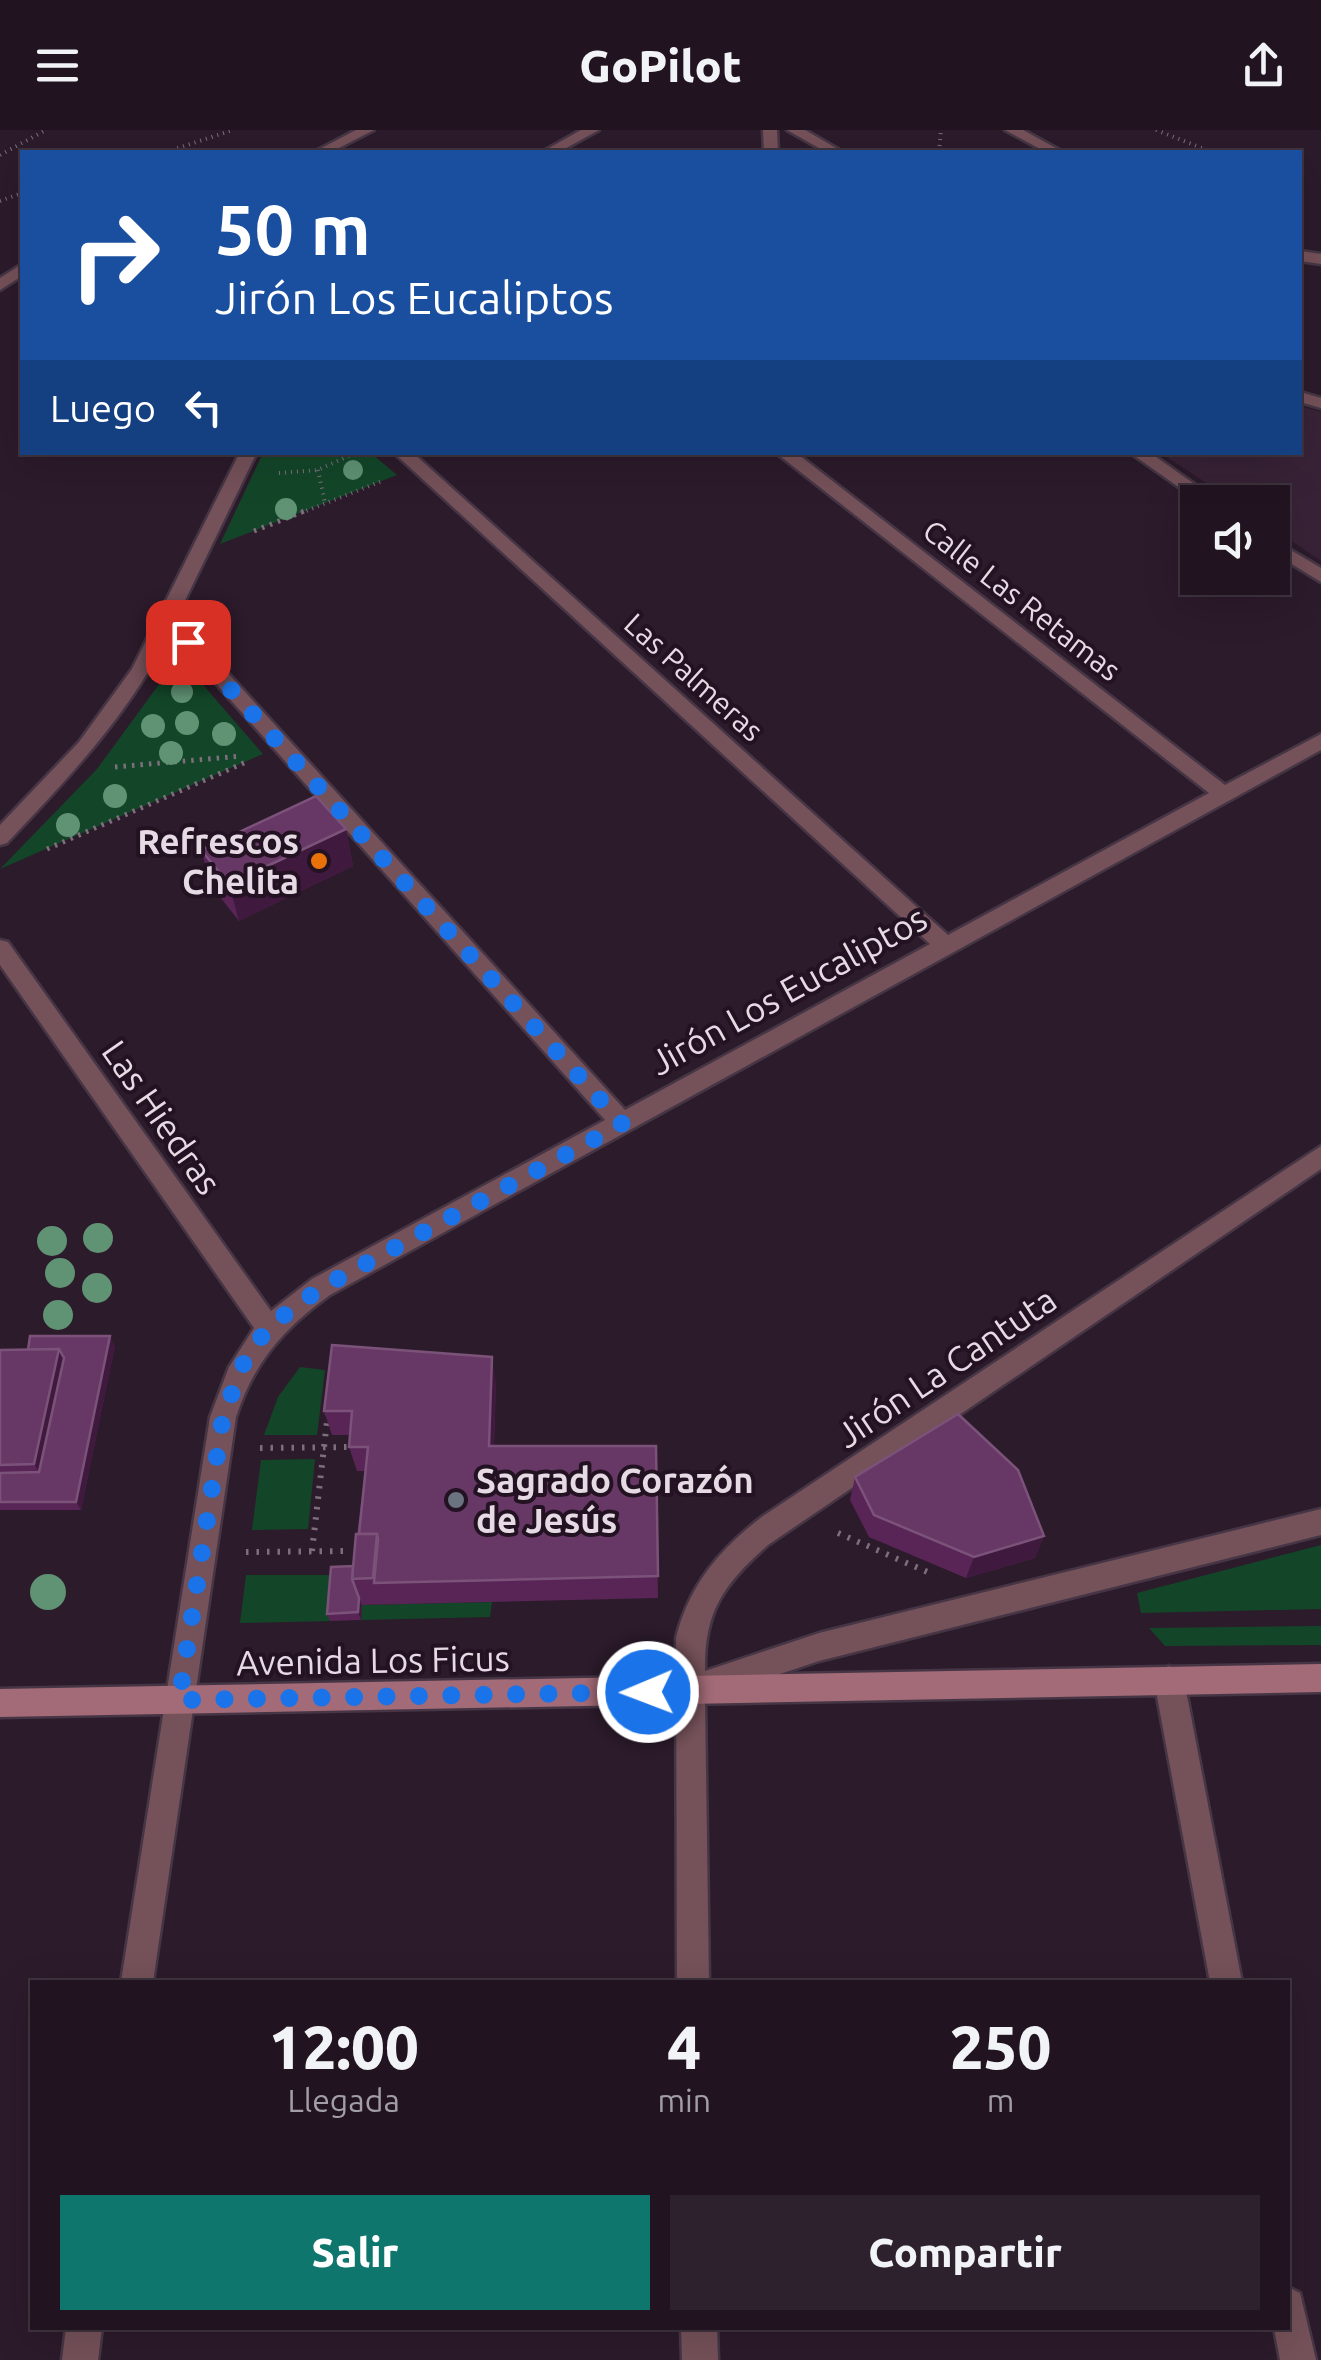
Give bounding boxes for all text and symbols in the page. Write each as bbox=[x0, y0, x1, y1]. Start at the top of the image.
icon: menu bbox=[30, 38, 85, 93]
icon: share bbox=[1236, 38, 1291, 93]
text: GoPilot bbox=[579, 40, 742, 91]
icon: right bbox=[50, 190, 180, 320]
text: 50 m bbox=[215, 190, 371, 268]
text: Jirón Los Eucaliptos bbox=[215, 272, 614, 323]
icon: left bbox=[176, 380, 231, 435]
text: Luego bbox=[50, 387, 156, 429]
map controls bbox=[1180, 485, 1290, 595]
button: sound bbox=[1180, 485, 1290, 595]
street label: Calle Las Retamas bbox=[917, 513, 1127, 687]
pin bbox=[146, 600, 231, 685]
street label: Las Palmeras bbox=[618, 606, 770, 748]
icon: arrive bbox=[161, 615, 216, 670]
place label: Refrescos Chelita bbox=[137, 821, 299, 901]
marker: Refrescos Chelita bbox=[308, 850, 330, 872]
street label: Jirón Los Eucaliptos bbox=[643, 897, 933, 1083]
street label: Las Hiedras bbox=[95, 1033, 229, 1201]
street label: Jirón La Cantuta bbox=[829, 1279, 1063, 1455]
place label: Sagrado Corazón de Jesús bbox=[476, 1460, 754, 1540]
marker: Sagrado Corazón de Jesús bbox=[445, 1489, 467, 1511]
street label: Avenida Los Ficus bbox=[236, 1638, 510, 1682]
position arrow bbox=[596, 1640, 700, 1744]
text: 12:00 bbox=[269, 2013, 419, 2080]
text: 4 bbox=[667, 2013, 701, 2080]
text: 250 bbox=[950, 2013, 1051, 2080]
text: Llegada bbox=[288, 2082, 400, 2118]
text: min bbox=[657, 2082, 711, 2118]
text: m bbox=[987, 2082, 1014, 2118]
button: Salir bbox=[60, 2195, 650, 2310]
button: Compartir bbox=[670, 2195, 1260, 2310]

